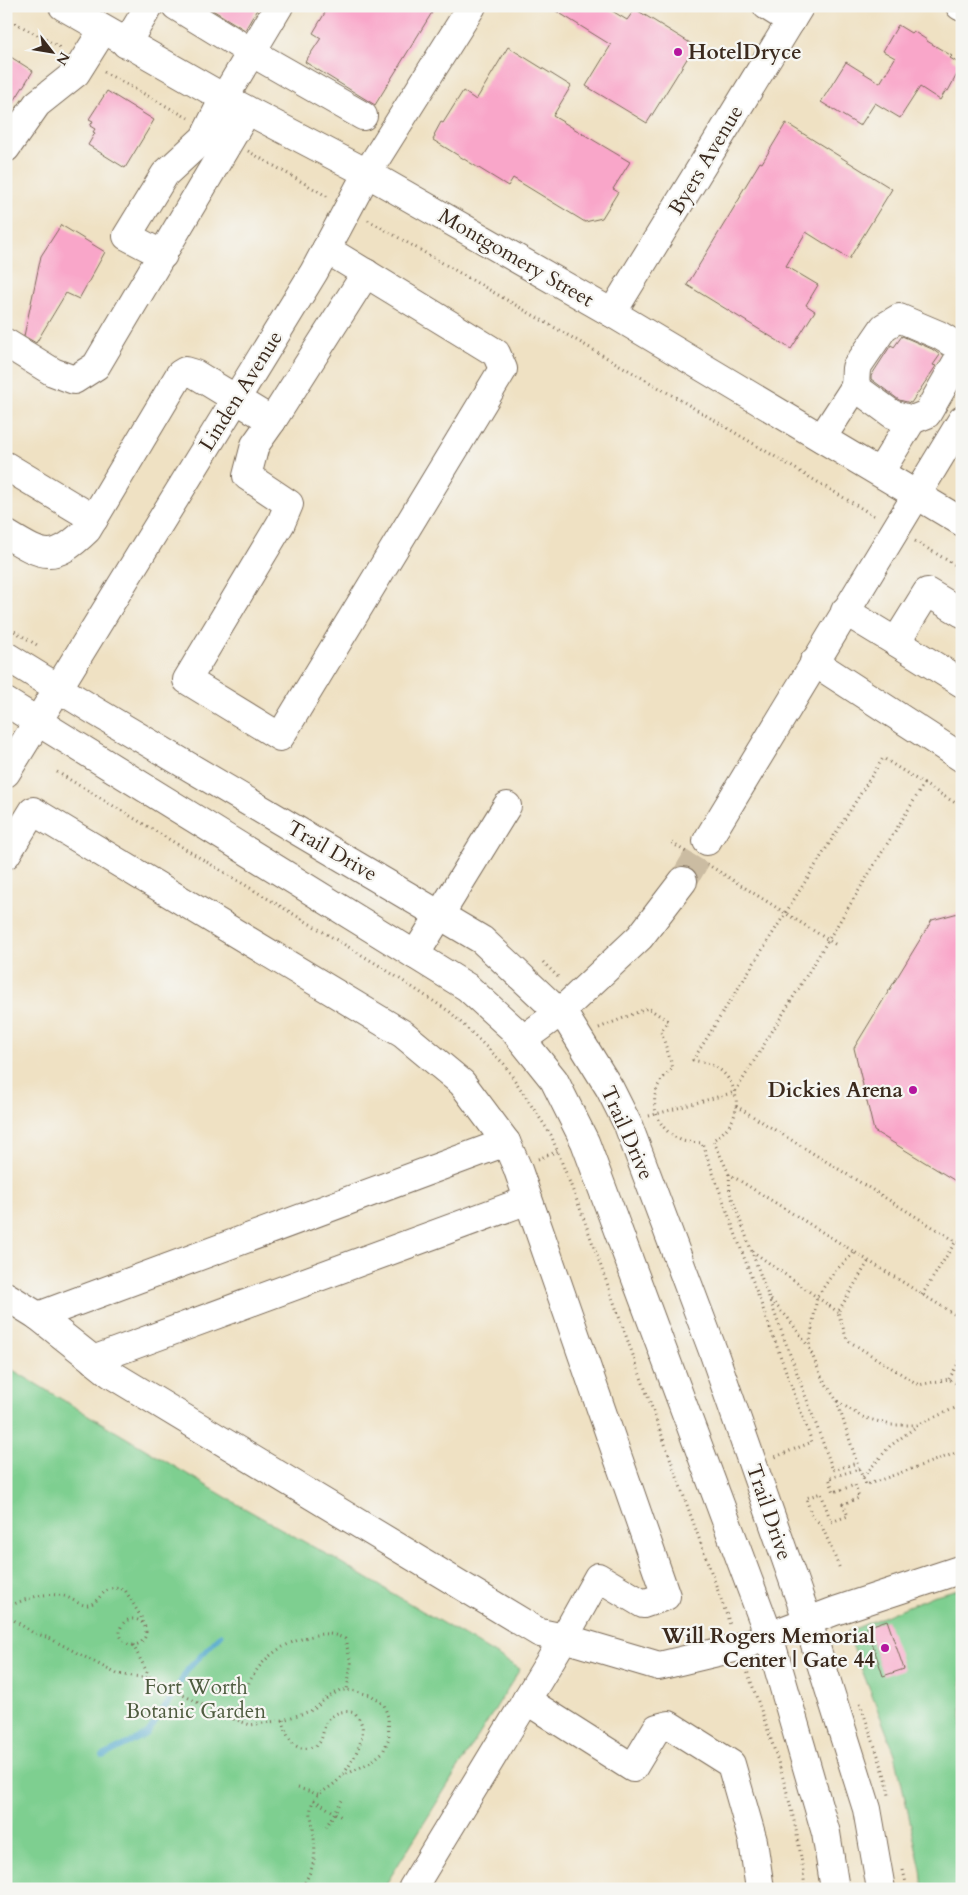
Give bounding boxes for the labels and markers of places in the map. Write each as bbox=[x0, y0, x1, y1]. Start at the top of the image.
place label: HotelDryce bbox=[688, 38, 802, 67]
marker: HotelDryce bbox=[672, 46, 684, 58]
place label: Dickies Arena bbox=[768, 1076, 904, 1105]
marker: Dickies Arena bbox=[907, 1084, 919, 1096]
place label: Will Rogers Memorial Center | Gate 44 bbox=[660, 1622, 875, 1675]
marker: Will Rogers Memorial Center | Gate 44 bbox=[879, 1642, 891, 1654]

